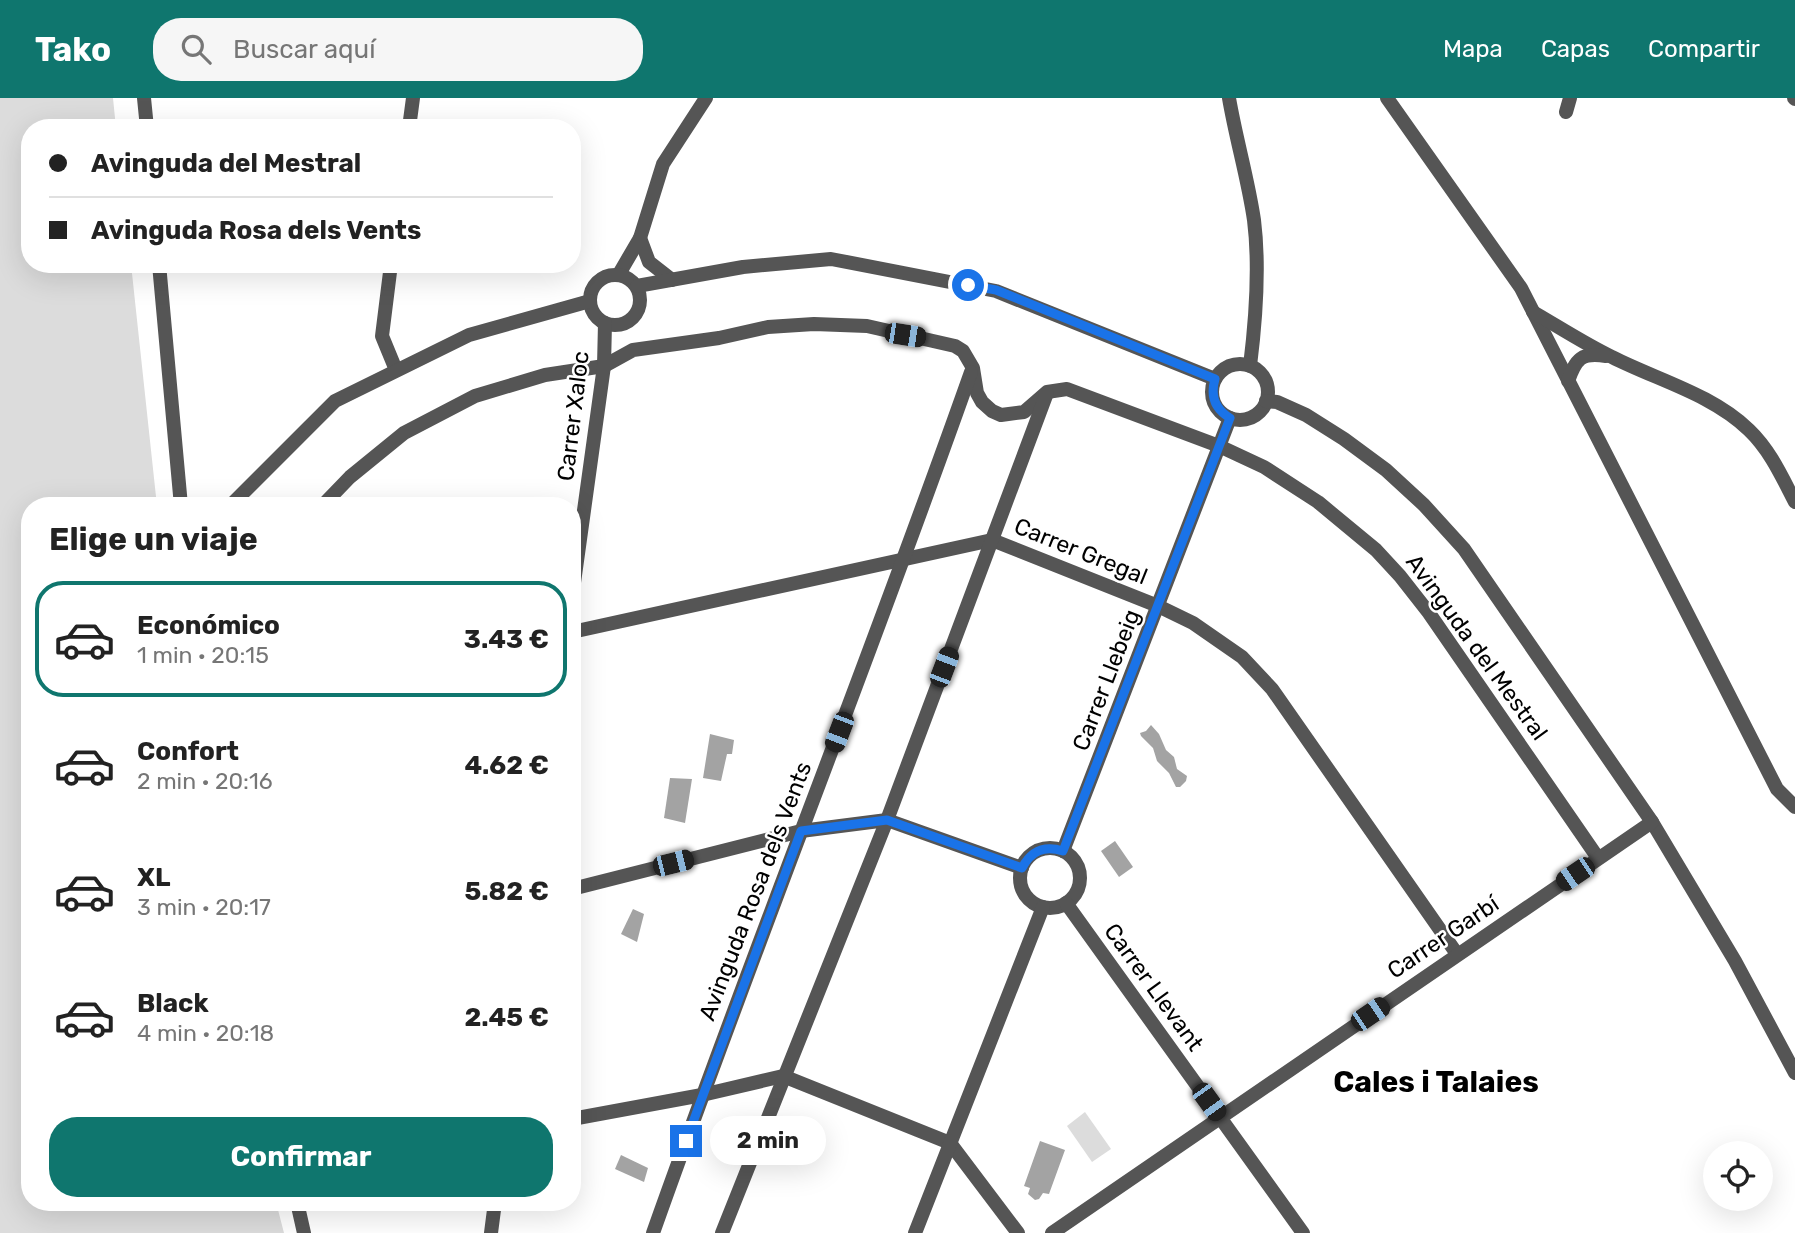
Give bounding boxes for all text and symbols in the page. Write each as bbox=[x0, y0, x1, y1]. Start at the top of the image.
search box bbox=[153, 18, 643, 81]
text: Tako bbox=[35, 30, 111, 69]
icon: search bbox=[177, 30, 215, 68]
text: Buscar aquí bbox=[233, 34, 376, 65]
text: Mapa bbox=[1443, 35, 1503, 63]
text: Capas bbox=[1541, 35, 1610, 63]
text: Compartir bbox=[1648, 35, 1760, 63]
text: Avinguda del Mestral bbox=[91, 148, 361, 179]
text: Avinguda Rosa dels Vents bbox=[91, 215, 421, 246]
route start bbox=[952, 269, 984, 301]
car bbox=[883, 321, 928, 349]
street label: Carrer Xaloc bbox=[551, 349, 595, 483]
street label: Carrer Gregal bbox=[1010, 512, 1152, 590]
text: Elige un viaje bbox=[49, 520, 258, 558]
street label: Avinguda del Mestral bbox=[1400, 549, 1554, 745]
street label: Carrer Llebeig bbox=[1066, 605, 1146, 755]
icon: car bbox=[53, 608, 116, 671]
text: Económico bbox=[137, 610, 280, 641]
text: 3.43 € bbox=[464, 624, 549, 655]
text: 1 min · 20:15 bbox=[137, 641, 269, 669]
car bbox=[927, 644, 962, 690]
car bbox=[822, 709, 857, 755]
icon: car bbox=[53, 734, 116, 797]
text: Confort bbox=[137, 736, 239, 767]
text: 4.62 € bbox=[464, 750, 549, 781]
street label: Avinguda Rosa dels Vents bbox=[693, 758, 817, 1024]
text: 2 min · 20:16 bbox=[137, 767, 273, 795]
car bbox=[651, 848, 696, 878]
car bbox=[1552, 854, 1599, 894]
icon: car bbox=[53, 860, 116, 923]
text: XL bbox=[137, 862, 170, 893]
text: 5.82 € bbox=[465, 876, 549, 907]
street label: Carrer Garbí bbox=[1382, 889, 1505, 984]
text: 3 min · 20:17 bbox=[137, 893, 271, 921]
street label: Carrer Llevant bbox=[1098, 918, 1210, 1056]
icon: car bbox=[53, 986, 116, 1049]
text: Black bbox=[137, 988, 209, 1019]
car bbox=[1347, 994, 1394, 1034]
text: 2.45 € bbox=[464, 1002, 549, 1033]
text: 4 min · 20:18 bbox=[137, 1019, 274, 1047]
district label: Cales i Talaies bbox=[1333, 1064, 1539, 1100]
car bbox=[1189, 1079, 1230, 1125]
callout: 2 min bbox=[710, 1116, 826, 1166]
button: Confirmar bbox=[49, 1117, 553, 1197]
route end bbox=[670, 1125, 702, 1157]
text: 2 min bbox=[737, 1126, 799, 1154]
map controls bbox=[1703, 1141, 1773, 1211]
button: locate bbox=[1703, 1141, 1773, 1211]

